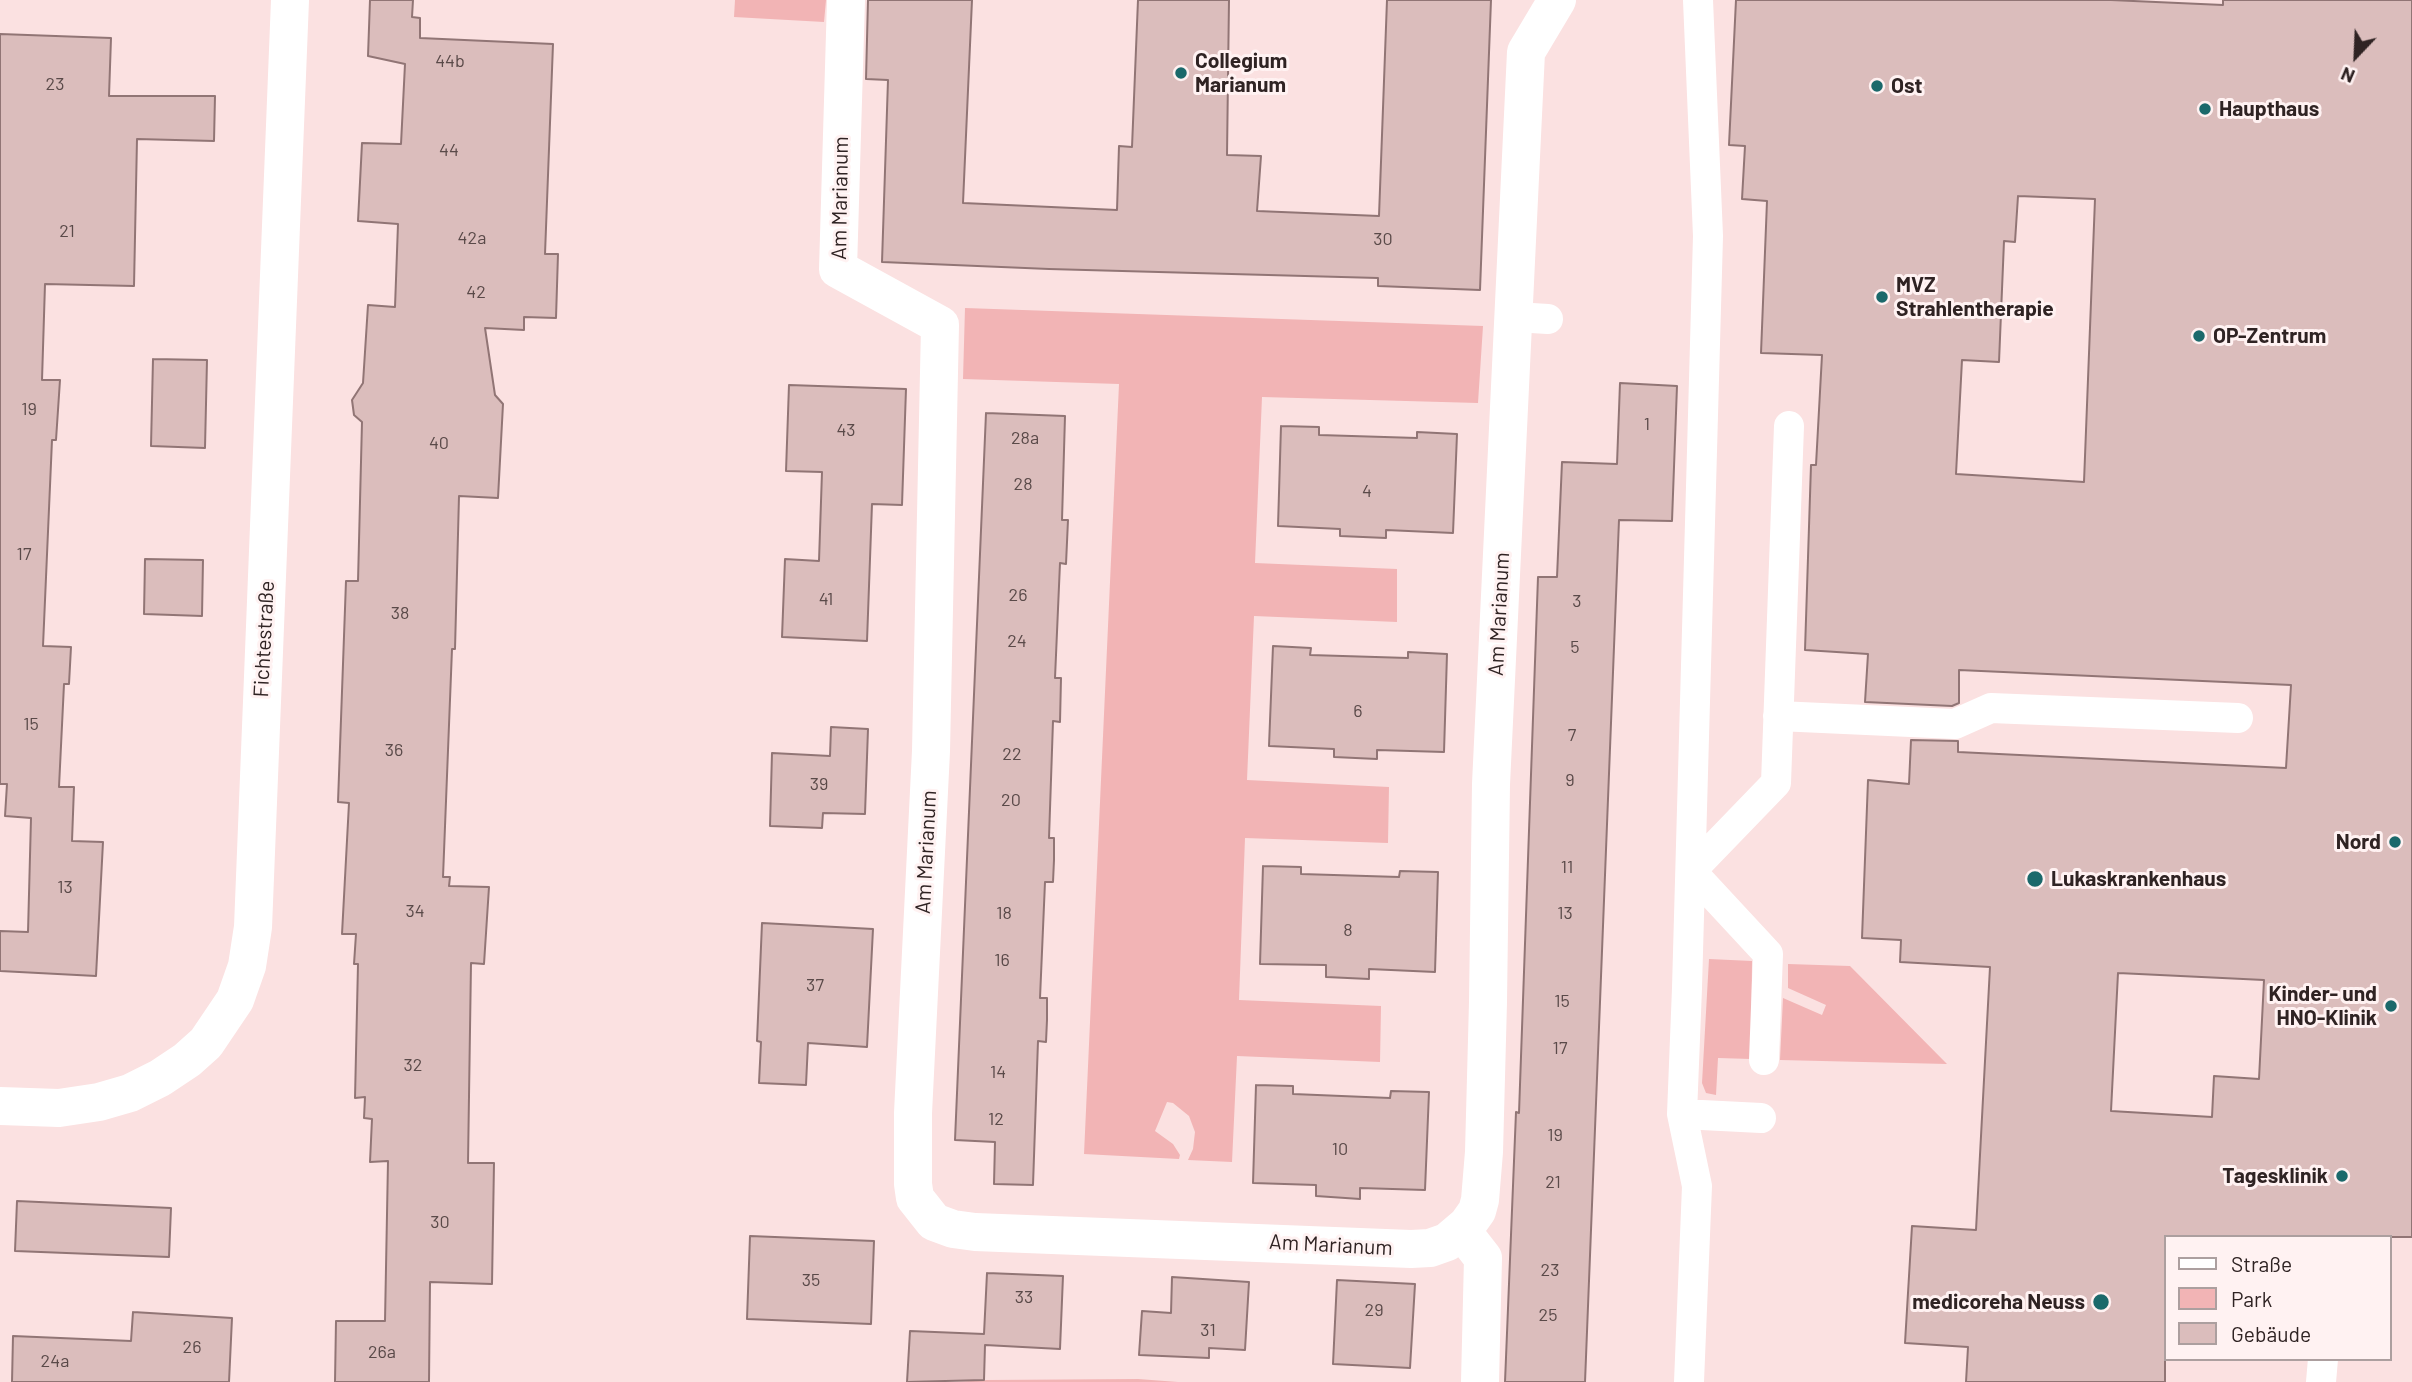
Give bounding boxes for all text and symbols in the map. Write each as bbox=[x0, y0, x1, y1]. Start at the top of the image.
north arrow bbox=[2321, 21, 2391, 91]
place label: Collegium Marianum bbox=[1195, 48, 1287, 98]
house number: 44b bbox=[435, 50, 465, 72]
text: N bbox=[2337, 63, 2358, 89]
marker: Collegium Marianum bbox=[1173, 65, 1189, 81]
house number: 23 bbox=[46, 73, 64, 95]
place label: Ost bbox=[1891, 73, 1923, 99]
marker: Ost bbox=[1869, 78, 1885, 94]
place label: Haupthaus bbox=[2219, 96, 2319, 122]
marker: Haupthaus bbox=[2197, 101, 2213, 117]
street label: Am Marianum bbox=[826, 136, 854, 260]
house number: 44 bbox=[439, 139, 459, 161]
house number: 21 bbox=[59, 220, 75, 242]
house number: 42a bbox=[458, 227, 486, 249]
house number: 30 bbox=[1373, 228, 1393, 250]
place label: MVZ Strahlentherapie bbox=[1896, 272, 2054, 322]
house number: 42 bbox=[466, 281, 486, 303]
marker: MVZ Strahlentherapie bbox=[1874, 289, 1890, 305]
place label: OP-Zentrum bbox=[2213, 323, 2326, 349]
marker: OP-Zentrum bbox=[2191, 328, 2207, 344]
house number: 19 bbox=[21, 398, 37, 420]
house number: 1 bbox=[1644, 413, 1650, 435]
house number: 43 bbox=[836, 419, 856, 441]
house number: 28a bbox=[1011, 427, 1039, 449]
house number: 40 bbox=[429, 432, 449, 454]
house number: 28 bbox=[1013, 473, 1033, 495]
house number: 4 bbox=[1362, 480, 1372, 502]
house number: 17 bbox=[17, 543, 31, 565]
street label: Am Marianum bbox=[1483, 552, 1515, 676]
street label: Fichtestraße bbox=[248, 580, 280, 698]
house number: 26 bbox=[1009, 584, 1027, 606]
house number: 41 bbox=[819, 588, 833, 610]
house number: 3 bbox=[1572, 590, 1582, 612]
house number: 38 bbox=[391, 602, 409, 624]
house number: 24 bbox=[1007, 630, 1027, 652]
house number: 5 bbox=[1570, 636, 1580, 658]
house number: 6 bbox=[1353, 700, 1363, 722]
house number: 15 bbox=[23, 713, 39, 735]
house number: 7 bbox=[1568, 724, 1576, 746]
house number: 36 bbox=[385, 739, 403, 761]
house number: 22 bbox=[1002, 743, 1022, 765]
house number: 9 bbox=[1565, 769, 1575, 791]
house number: 39 bbox=[810, 773, 828, 795]
house number: 20 bbox=[1001, 789, 1021, 811]
street label: Am Marianum bbox=[910, 790, 942, 914]
place label: Nord bbox=[2336, 829, 2381, 855]
marker: Nord bbox=[2387, 834, 2403, 850]
house number: 11 bbox=[1561, 856, 1573, 878]
place label: Lukaskrankenhaus bbox=[2051, 866, 2226, 892]
marker: Lukaskrankenhaus bbox=[2025, 869, 2045, 889]
house number: 13 bbox=[57, 876, 73, 898]
house number: 34 bbox=[405, 900, 425, 922]
house number: 18 bbox=[996, 902, 1012, 924]
house number: 13 bbox=[1557, 902, 1573, 924]
house number: 8 bbox=[1343, 919, 1353, 941]
house number: 16 bbox=[994, 949, 1010, 971]
house number: 37 bbox=[806, 974, 824, 996]
place label: Kinder- und HNO-Klinik bbox=[2268, 981, 2377, 1031]
house number: 15 bbox=[1554, 990, 1570, 1012]
marker: Kinder- und HNO-Klinik bbox=[2383, 998, 2399, 1014]
house number: 17 bbox=[1553, 1037, 1567, 1059]
house number: 32 bbox=[404, 1054, 422, 1076]
house number: 14 bbox=[990, 1061, 1006, 1083]
house number: 12 bbox=[988, 1108, 1004, 1130]
house number: 19 bbox=[1547, 1124, 1563, 1146]
house number: 10 bbox=[1332, 1138, 1348, 1160]
place label: Tagesklinik bbox=[2222, 1163, 2328, 1189]
marker: Tagesklinik bbox=[2334, 1168, 2350, 1184]
house number: 21 bbox=[1545, 1171, 1561, 1193]
house number: 30 bbox=[430, 1211, 450, 1233]
street label: Am Marianum bbox=[1269, 1229, 1393, 1261]
legend bbox=[2164, 1235, 2391, 1361]
text: Straße bbox=[2231, 1251, 2292, 1276]
house number: 23 bbox=[1541, 1259, 1559, 1281]
house number: 35 bbox=[802, 1269, 820, 1291]
house number: 33 bbox=[1015, 1286, 1033, 1308]
text: Park bbox=[2231, 1286, 2272, 1311]
place label: medicoreha Neuss bbox=[1912, 1289, 2085, 1315]
marker: medicoreha Neuss bbox=[2091, 1292, 2111, 1312]
house number: 29 bbox=[1364, 1299, 1384, 1321]
house number: 25 bbox=[1539, 1304, 1557, 1326]
house number: 31 bbox=[1200, 1319, 1216, 1341]
text: Gebäude bbox=[2231, 1321, 2311, 1346]
house number: 26 bbox=[183, 1336, 201, 1358]
house number: 26a bbox=[368, 1341, 396, 1363]
house number: 24a bbox=[41, 1350, 69, 1372]

